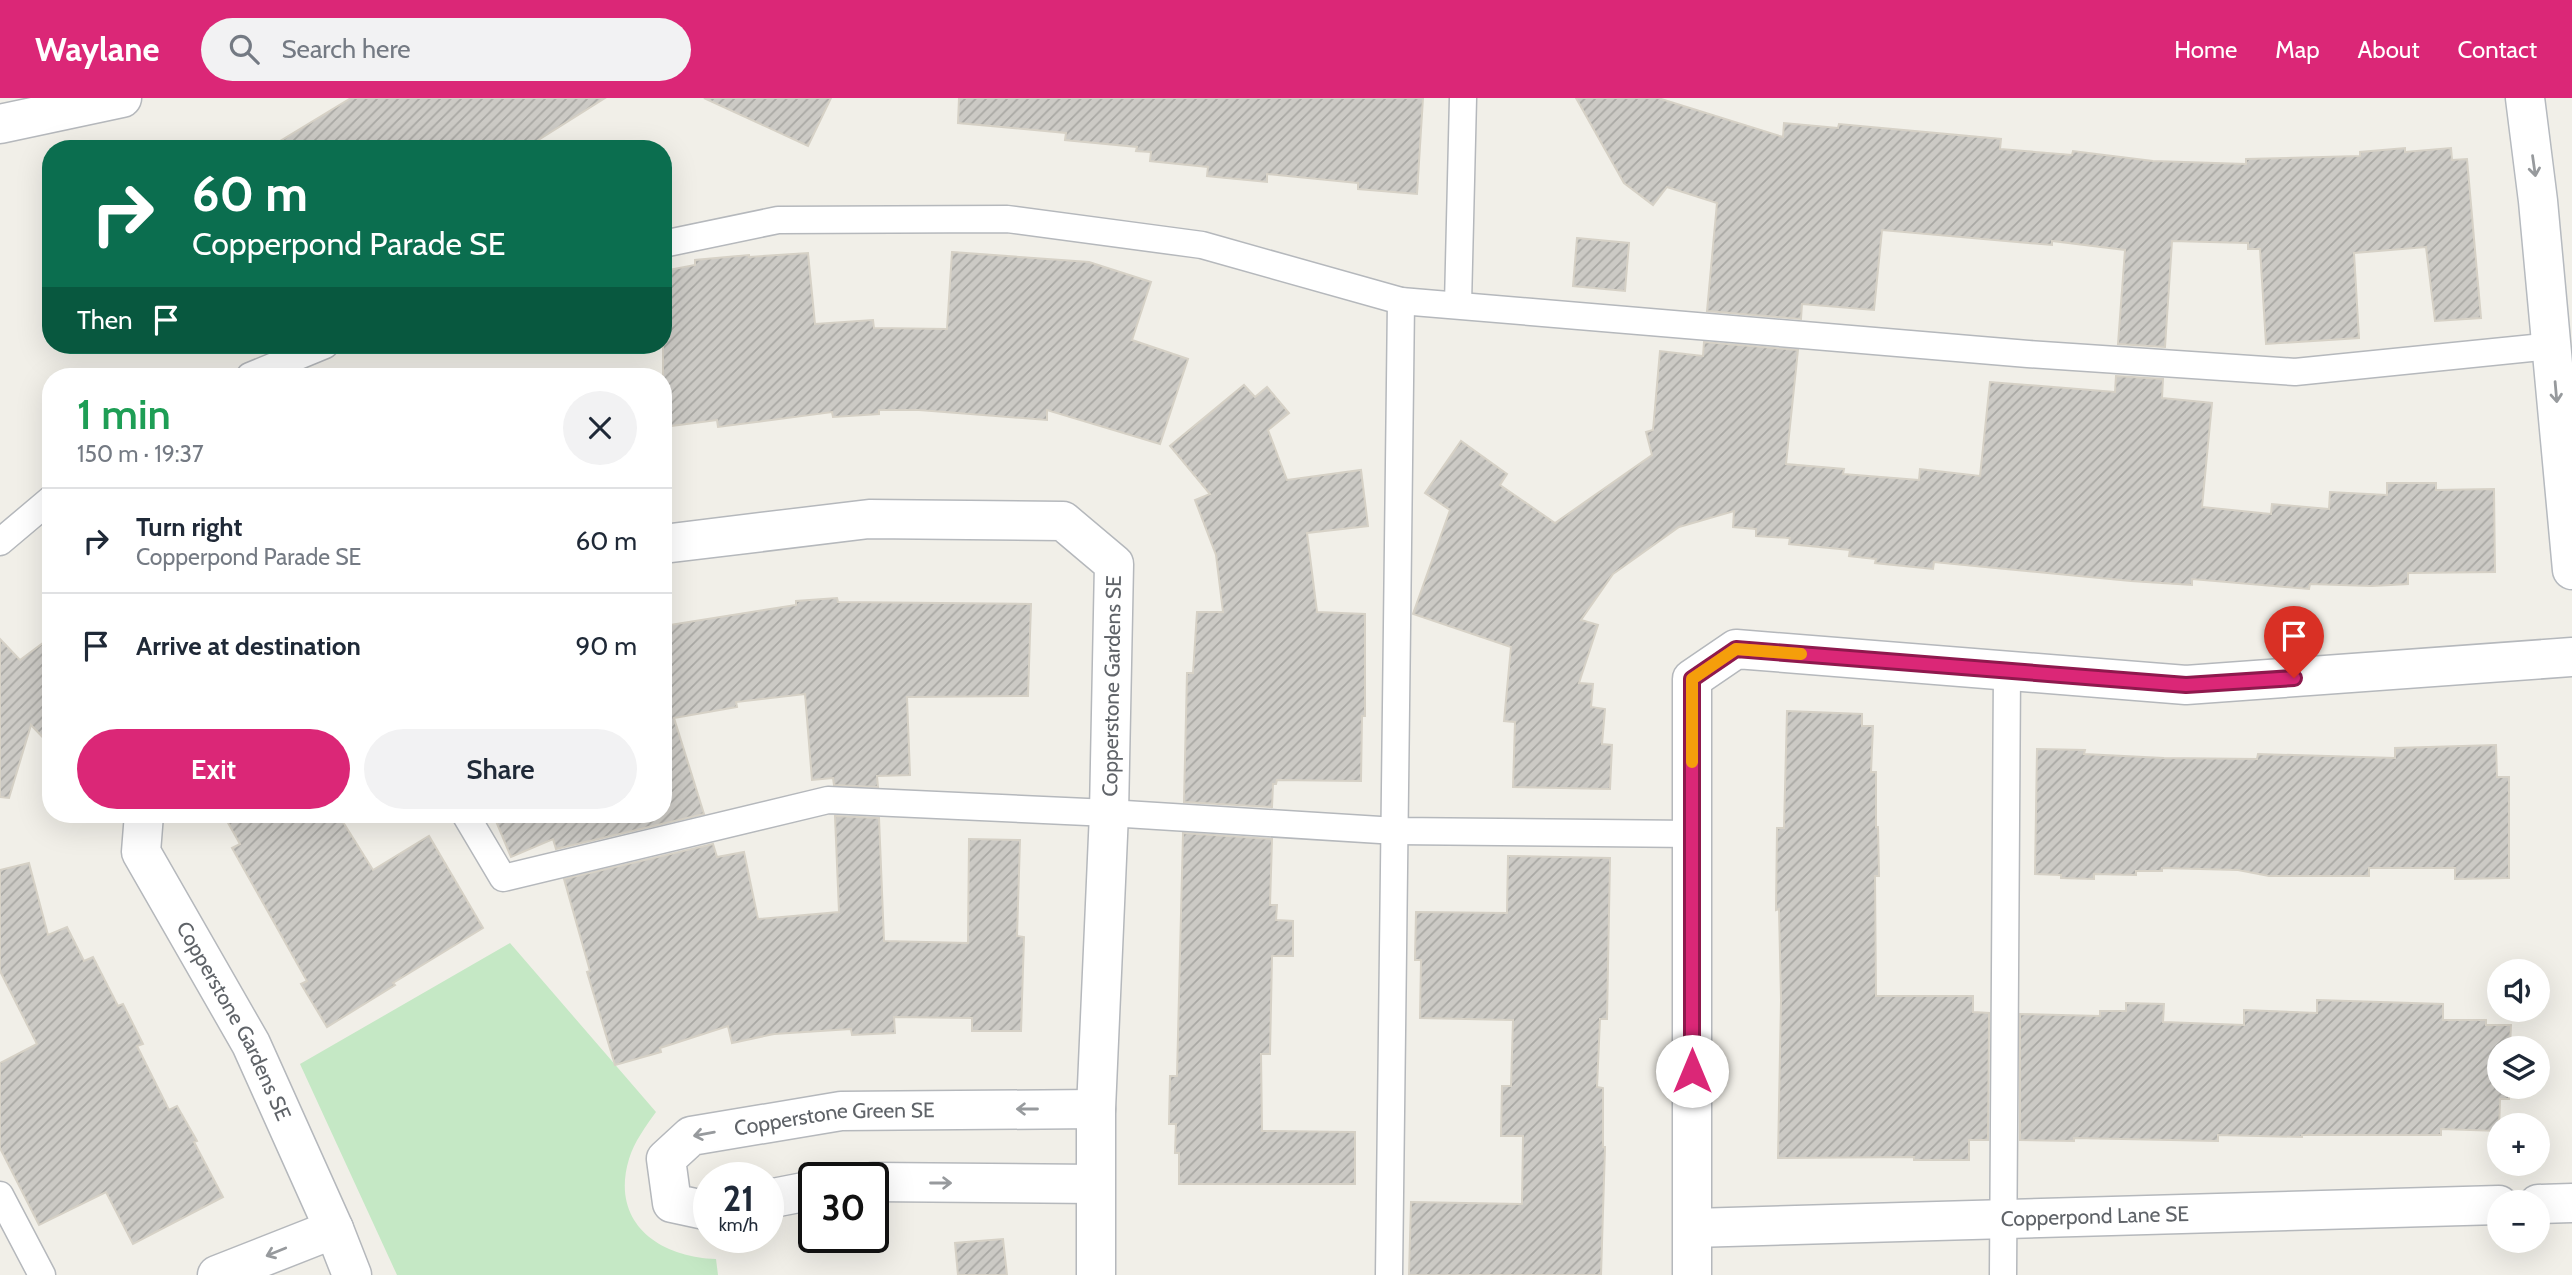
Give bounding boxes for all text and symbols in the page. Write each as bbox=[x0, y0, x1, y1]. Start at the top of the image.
search box bbox=[201, 18, 691, 81]
text: Waylane bbox=[35, 29, 159, 69]
icon: search bbox=[225, 30, 263, 68]
text: Search here bbox=[281, 33, 411, 65]
text: Home bbox=[2174, 35, 2237, 64]
text: Map bbox=[2275, 35, 2320, 64]
text: About bbox=[2358, 35, 2420, 64]
text: Contact bbox=[2458, 35, 2537, 64]
one-way arrow bbox=[2527, 154, 2540, 177]
text: 60 m bbox=[192, 164, 308, 223]
icon: right bbox=[77, 168, 168, 259]
text: Copperpond Parade SE bbox=[192, 224, 506, 263]
icon: arrive bbox=[147, 301, 185, 339]
text: Then bbox=[77, 304, 133, 336]
one-way arrow bbox=[2550, 380, 2563, 403]
text: 1 min bbox=[77, 388, 171, 440]
button: close bbox=[563, 391, 637, 465]
text: 150 m · 19:37 bbox=[77, 440, 204, 468]
text: Turn right bbox=[136, 511, 242, 543]
icon: right bbox=[77, 522, 115, 560]
text: 60 m bbox=[575, 525, 637, 557]
text: Copperpond Parade SE bbox=[136, 543, 361, 571]
street label: Copperstone Gardens SE bbox=[1097, 575, 1126, 797]
pin bbox=[2264, 606, 2324, 678]
icon: arrive bbox=[2275, 617, 2313, 655]
icon: arrive bbox=[77, 627, 115, 665]
text: Arrive at destination bbox=[136, 630, 361, 662]
text: 90 m bbox=[575, 630, 637, 662]
button: Exit bbox=[77, 729, 350, 809]
button: Share bbox=[364, 729, 637, 809]
street label: Copperstone Gardens SE bbox=[171, 917, 297, 1124]
map controls bbox=[2487, 959, 2550, 1253]
button: sound bbox=[2487, 959, 2550, 1022]
position arrow bbox=[1655, 1034, 1729, 1108]
button: layers bbox=[2487, 1036, 2550, 1099]
street label: Copperstone Green SE bbox=[732, 1097, 935, 1141]
one-way arrow bbox=[1016, 1103, 1039, 1116]
button: + bbox=[2487, 1113, 2550, 1176]
one-way arrow bbox=[693, 1128, 716, 1141]
speed limit sign: 30 bbox=[798, 1162, 889, 1253]
one-way arrow bbox=[930, 1176, 953, 1190]
text: 21 bbox=[723, 1177, 754, 1220]
button: − bbox=[2487, 1190, 2550, 1253]
street label: Copperpond Lane SE bbox=[2000, 1201, 2189, 1231]
text: km/h bbox=[719, 1214, 758, 1236]
one-way arrow bbox=[265, 1246, 287, 1259]

